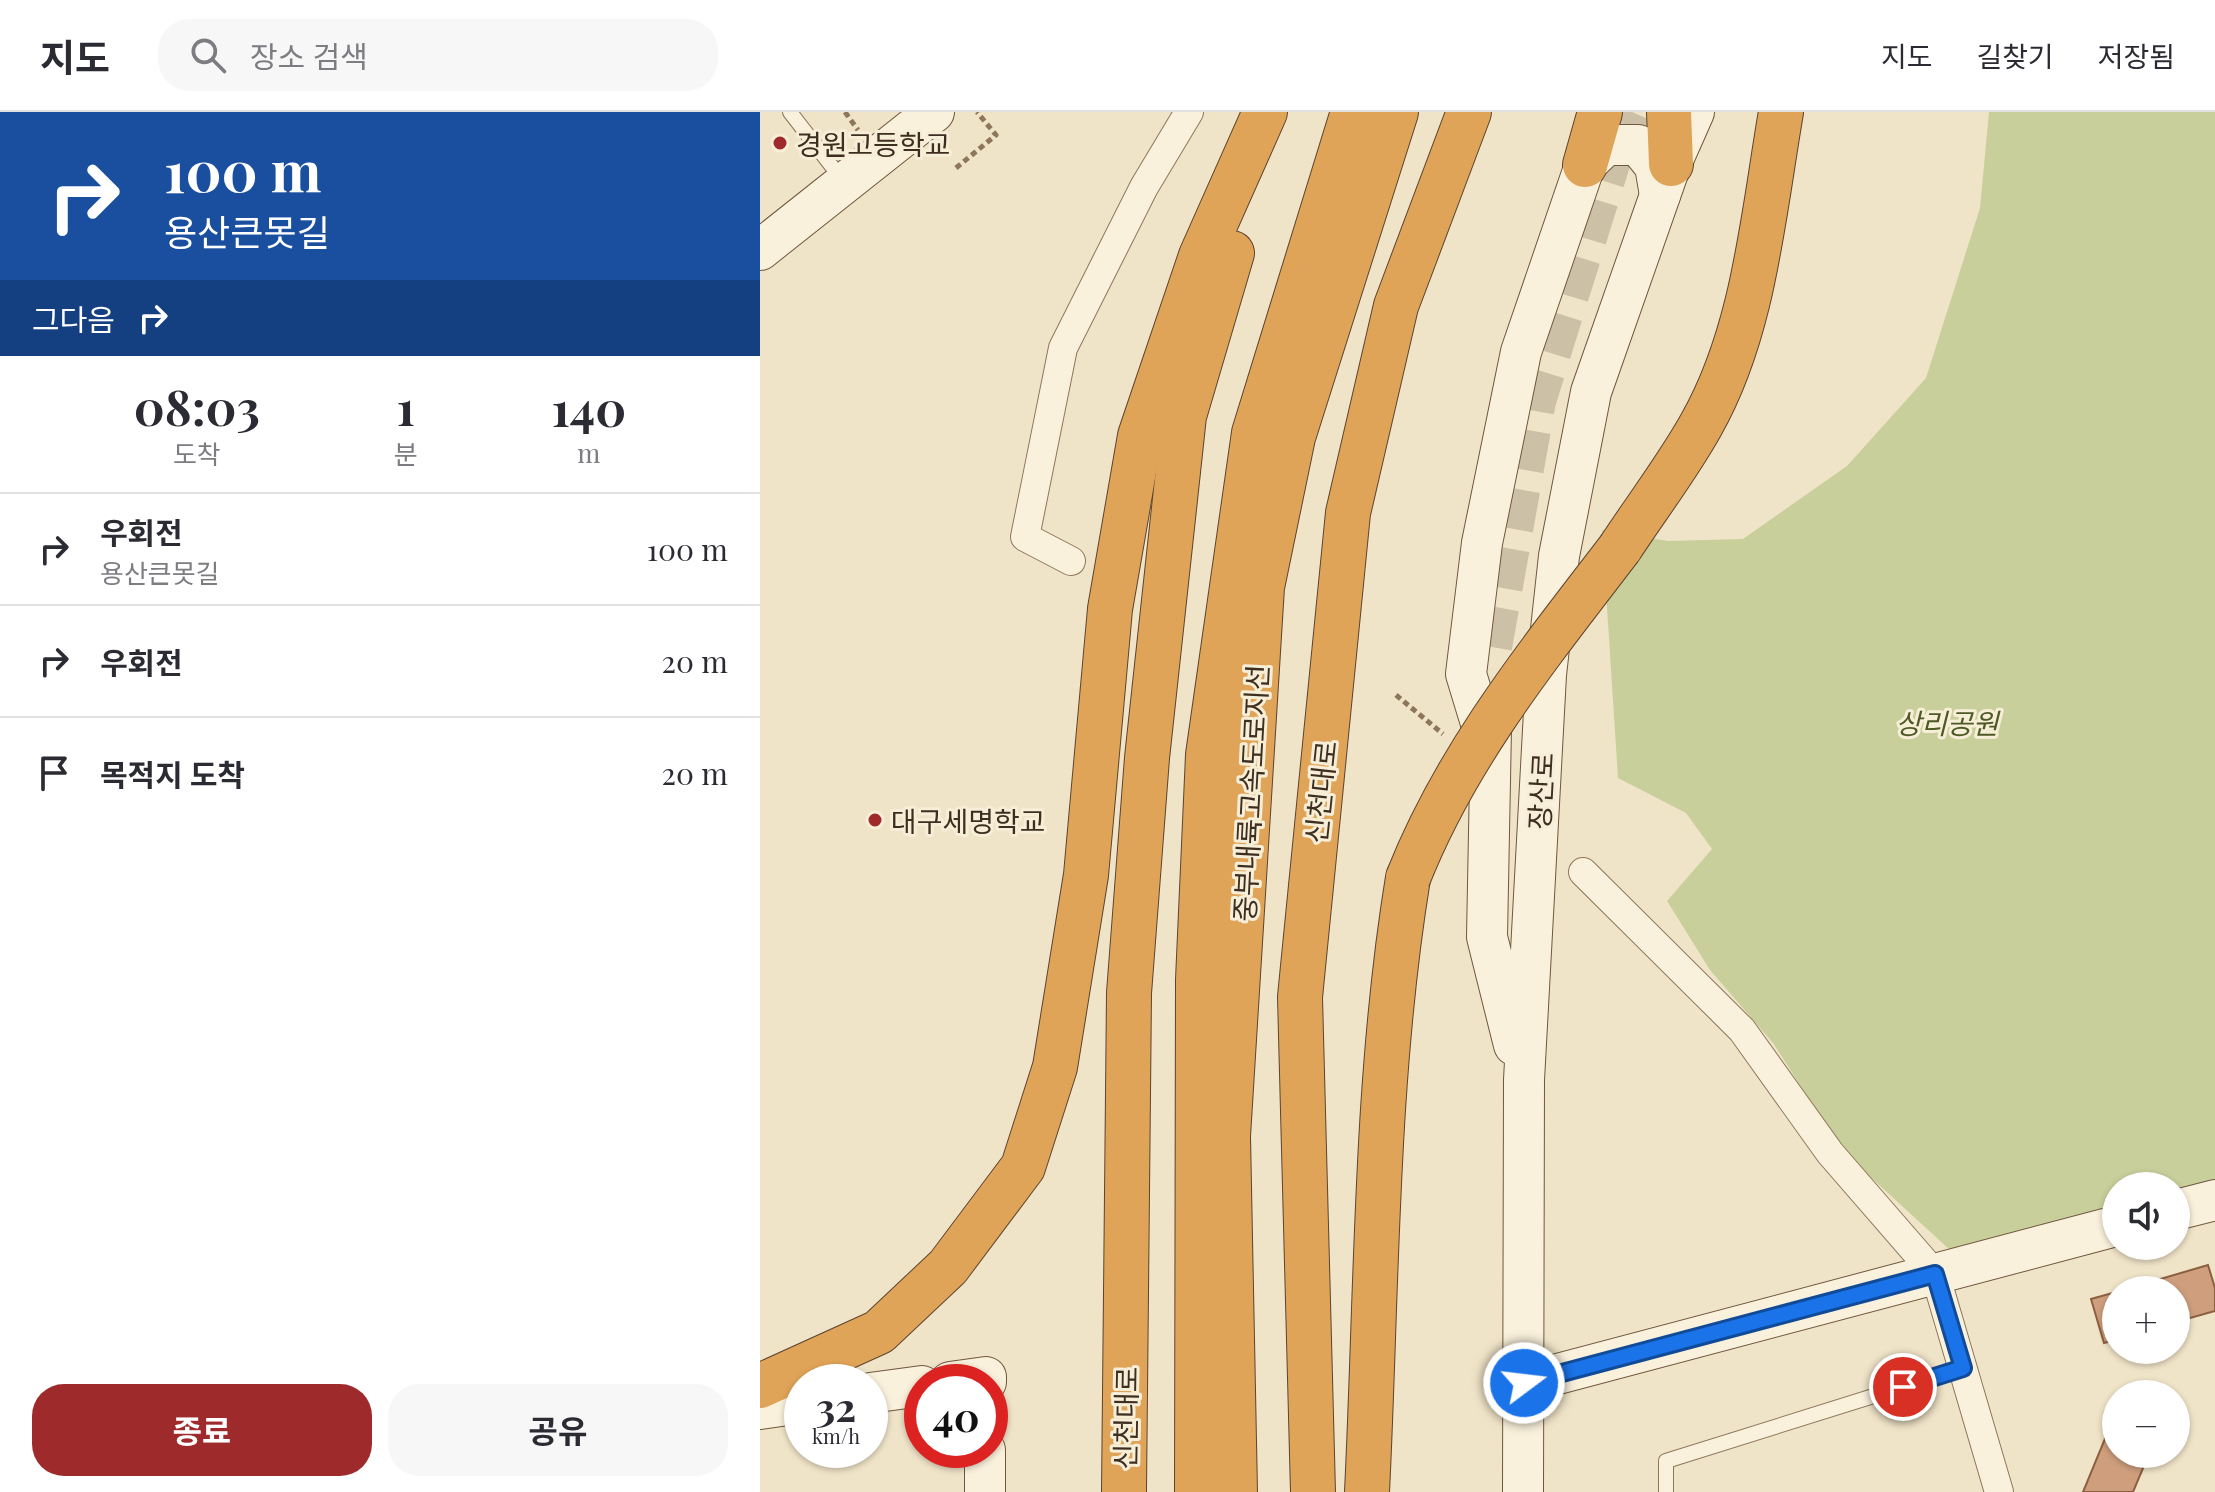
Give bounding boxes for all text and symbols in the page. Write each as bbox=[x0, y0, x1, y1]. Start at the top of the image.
search box bbox=[158, 19, 718, 91]
text: 지도 bbox=[40, 31, 110, 82]
icon: search bbox=[186, 33, 230, 77]
text: 장소 검색 bbox=[250, 36, 368, 76]
text: 지도 bbox=[1881, 37, 1932, 74]
text: 길찾기 bbox=[1976, 37, 2054, 74]
text: 저장됨 bbox=[2098, 37, 2175, 74]
place label: 경원고등학교 bbox=[796, 125, 951, 162]
text: 100 m bbox=[164, 132, 321, 207]
marker: 경원고등학교 bbox=[771, 134, 789, 152]
icon: right bbox=[32, 144, 136, 248]
text: 용산큰못길 bbox=[164, 207, 330, 255]
icon: right bbox=[131, 296, 175, 340]
text: 그다음 bbox=[32, 299, 115, 339]
text: 08:03 bbox=[134, 374, 260, 438]
text: 1 bbox=[397, 374, 415, 438]
text: 140 bbox=[551, 375, 626, 439]
text: m bbox=[577, 435, 600, 470]
text: 도착 bbox=[173, 436, 221, 471]
text: 분 bbox=[394, 436, 418, 471]
text: 우회전 bbox=[100, 512, 183, 552]
icon: right bbox=[32, 527, 76, 571]
text: 100 m bbox=[647, 529, 728, 569]
text: 용산큰못길 bbox=[100, 555, 220, 590]
icon: right bbox=[32, 639, 76, 683]
text: 20 m bbox=[662, 641, 728, 681]
text: 우회전 bbox=[100, 642, 183, 682]
street label: 중부내륙고속도로지선 bbox=[1225, 663, 1275, 923]
park label: 상리공원 bbox=[1895, 704, 2001, 741]
street label: 신천대로 bbox=[1296, 739, 1344, 845]
icon: arrive bbox=[32, 751, 76, 795]
street label: 장산로 bbox=[1520, 751, 1560, 831]
text: 20 m bbox=[662, 753, 728, 793]
text: 목적지 도착 bbox=[100, 754, 245, 794]
place label: 대구세명학교 bbox=[891, 802, 1046, 839]
marker: 대구세명학교 bbox=[866, 811, 884, 829]
map controls bbox=[2102, 1172, 2190, 1468]
button: sound bbox=[2102, 1172, 2190, 1260]
button: + bbox=[2102, 1276, 2190, 1364]
position arrow bbox=[1482, 1341, 1566, 1425]
pin bbox=[1869, 1353, 1937, 1421]
speed limit sign: 40 bbox=[904, 1364, 1008, 1468]
icon: arrive bbox=[1881, 1365, 1925, 1409]
street label: 신천대로 bbox=[1106, 1366, 1144, 1470]
text: 32 bbox=[816, 1379, 856, 1432]
button: − bbox=[2102, 1380, 2190, 1468]
button: 종료 bbox=[32, 1384, 372, 1476]
button: 공유 bbox=[388, 1384, 728, 1476]
text: km/h bbox=[812, 1422, 860, 1449]

